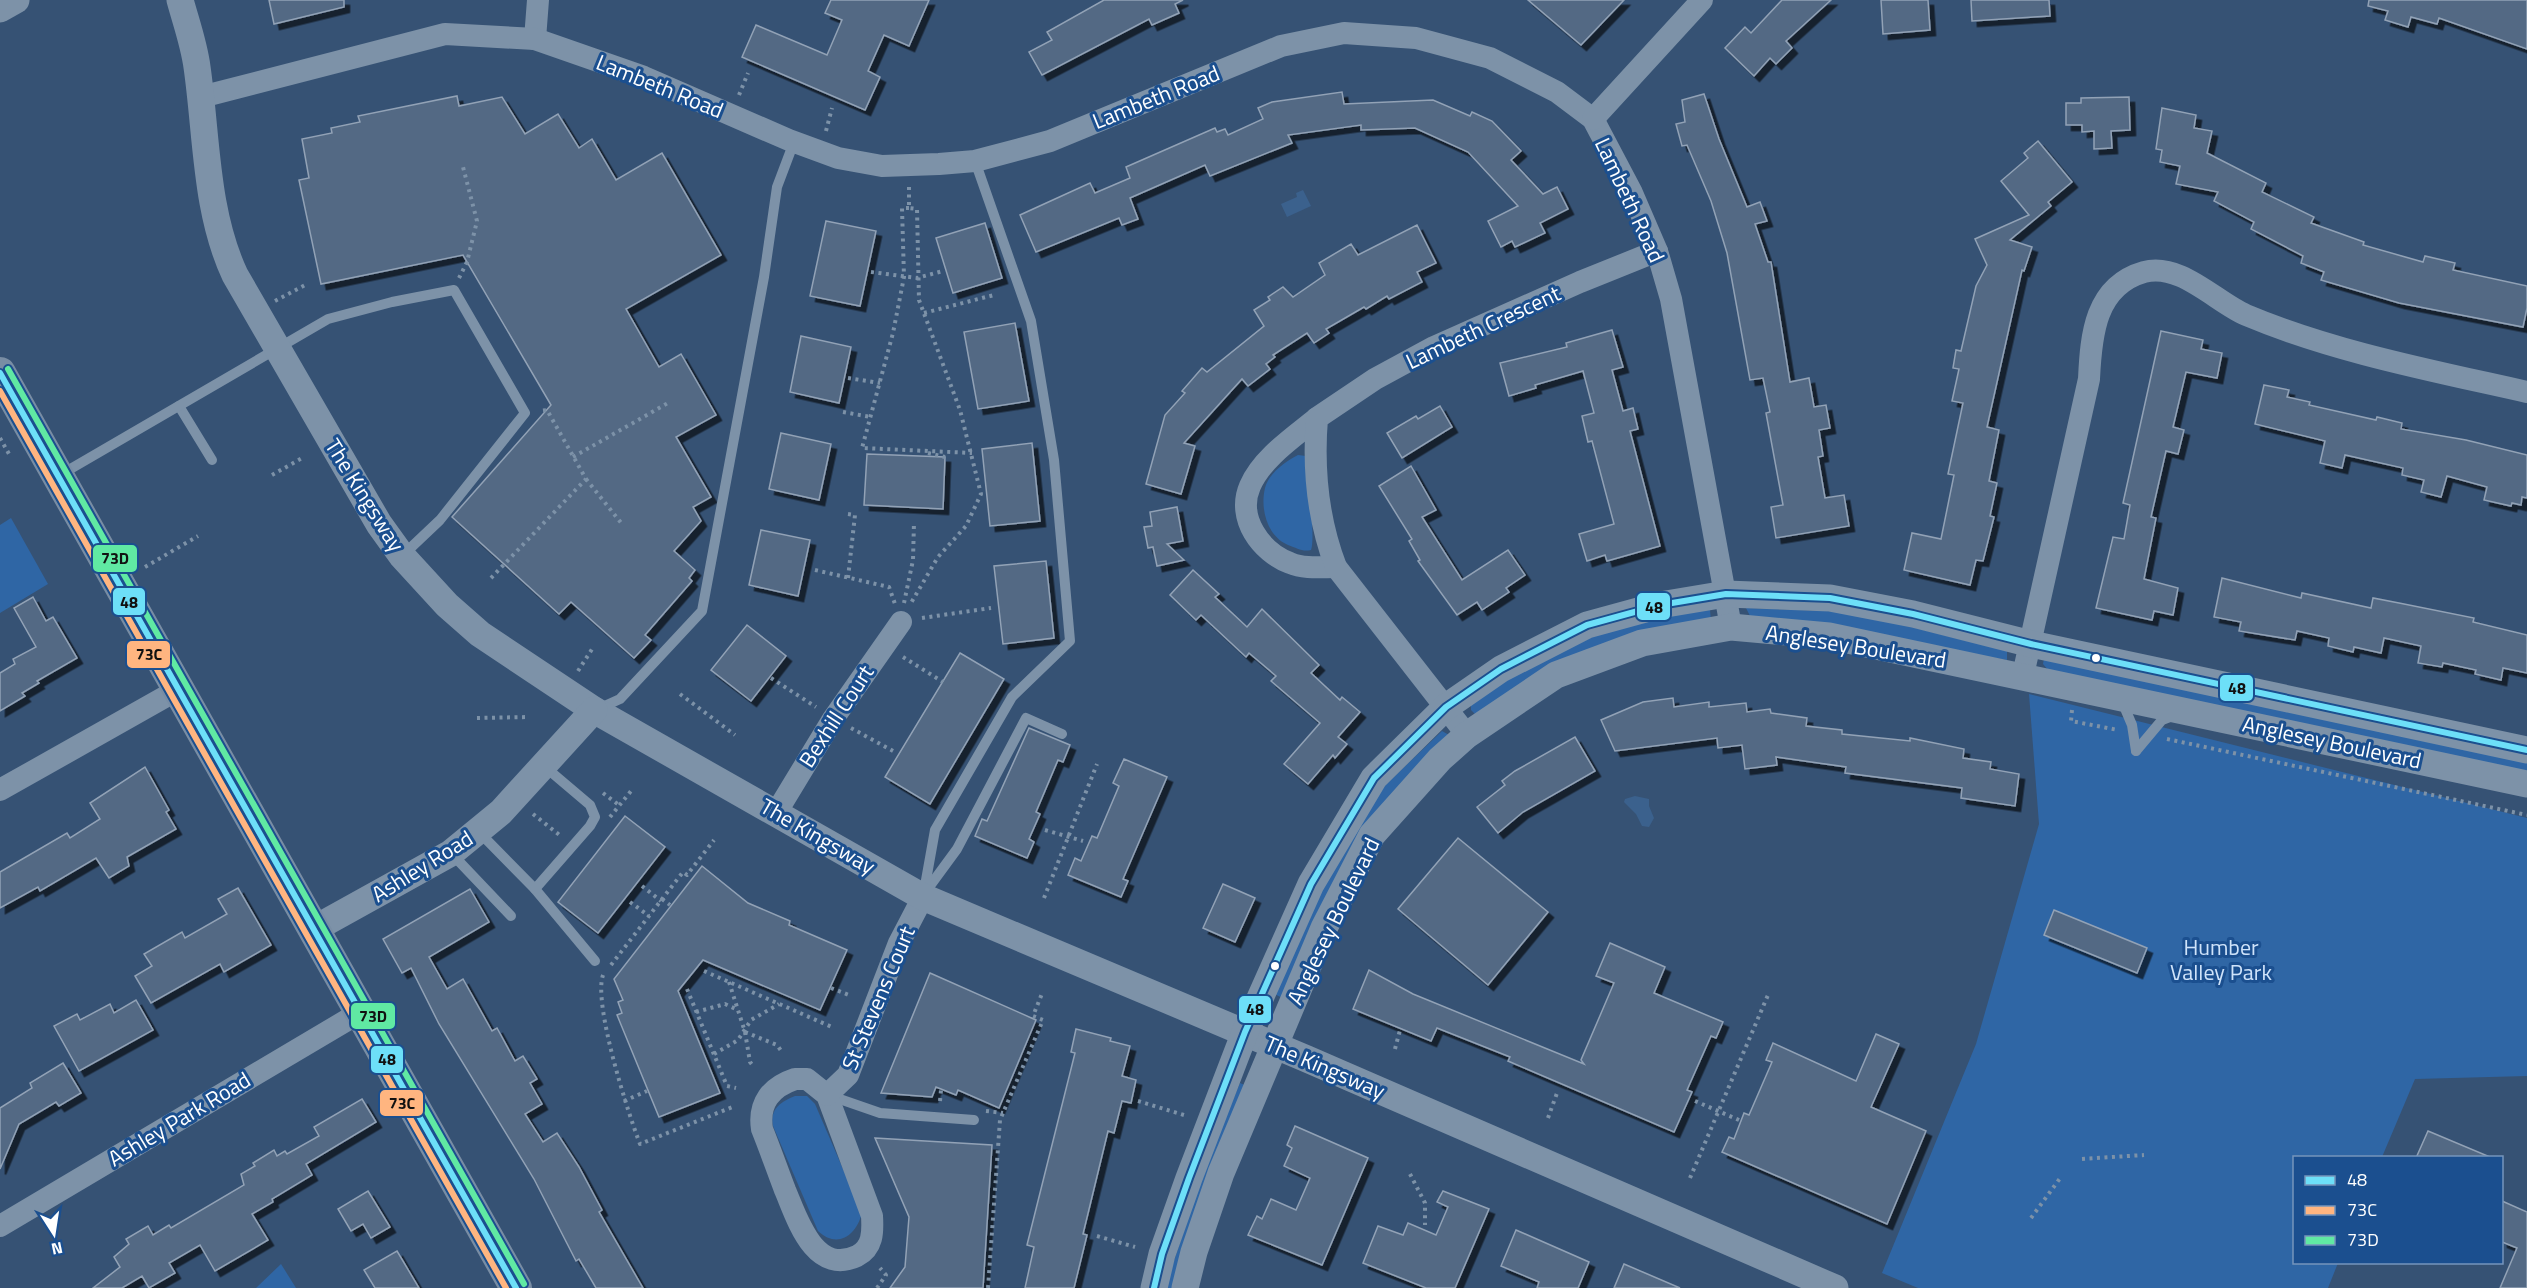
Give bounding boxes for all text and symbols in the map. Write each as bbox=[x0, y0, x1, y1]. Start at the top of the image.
street label: Lambeth Road bbox=[591, 45, 729, 127]
street label: Lambeth Road bbox=[1087, 56, 1225, 138]
street label: Lambeth Road bbox=[1586, 132, 1674, 268]
street label: Lambeth Crescent bbox=[1400, 276, 1566, 378]
street label: The Kingsway bbox=[317, 432, 414, 559]
line badge: 73D bbox=[92, 544, 138, 573]
text: 73D bbox=[101, 546, 129, 570]
line badge: 48 bbox=[112, 587, 146, 616]
text: 48 bbox=[120, 590, 138, 614]
line badge: 48 bbox=[1636, 592, 1671, 621]
text: 48 bbox=[1645, 595, 1663, 619]
street label: Anglesey Boulevard bbox=[1763, 615, 1949, 677]
line badge: 73C bbox=[126, 640, 171, 669]
text: 73C bbox=[136, 642, 163, 666]
unlabelled marker bbox=[2090, 652, 2102, 664]
street label: Bexhill Court bbox=[790, 658, 882, 774]
line badge: 48 bbox=[2219, 674, 2254, 702]
text: 48 bbox=[2228, 676, 2246, 700]
street label: Anglesey Boulevard bbox=[2239, 706, 2425, 778]
street label: The Kingsway bbox=[754, 789, 882, 883]
street label: Ashley Road bbox=[365, 821, 479, 911]
street label: Anglesey Boulevard bbox=[1278, 832, 1388, 1010]
street label: St Stevens Court bbox=[832, 920, 924, 1075]
park label: Humber Valley Park bbox=[2170, 930, 2272, 989]
unlabelled marker bbox=[1269, 960, 1281, 972]
line badge: 48 bbox=[1238, 995, 1272, 1024]
text: 48 bbox=[1246, 997, 1264, 1021]
line badge: 73D bbox=[350, 1002, 396, 1030]
text: 73D bbox=[359, 1004, 387, 1028]
street label: The Kingsway bbox=[1259, 1026, 1391, 1108]
line badge: 48 bbox=[370, 1045, 404, 1074]
text: 48 bbox=[378, 1047, 396, 1071]
street label: Ashley Park Road bbox=[101, 1063, 257, 1175]
line badge: 73C bbox=[379, 1089, 424, 1117]
text: 73C bbox=[389, 1091, 416, 1115]
legend bbox=[2293, 1156, 2503, 1264]
text: 48 bbox=[2347, 1166, 2367, 1193]
text: 73C bbox=[2347, 1196, 2377, 1223]
north arrow bbox=[24, 1204, 84, 1264]
text: 73D bbox=[2347, 1226, 2379, 1253]
text: N bbox=[49, 1236, 65, 1262]

